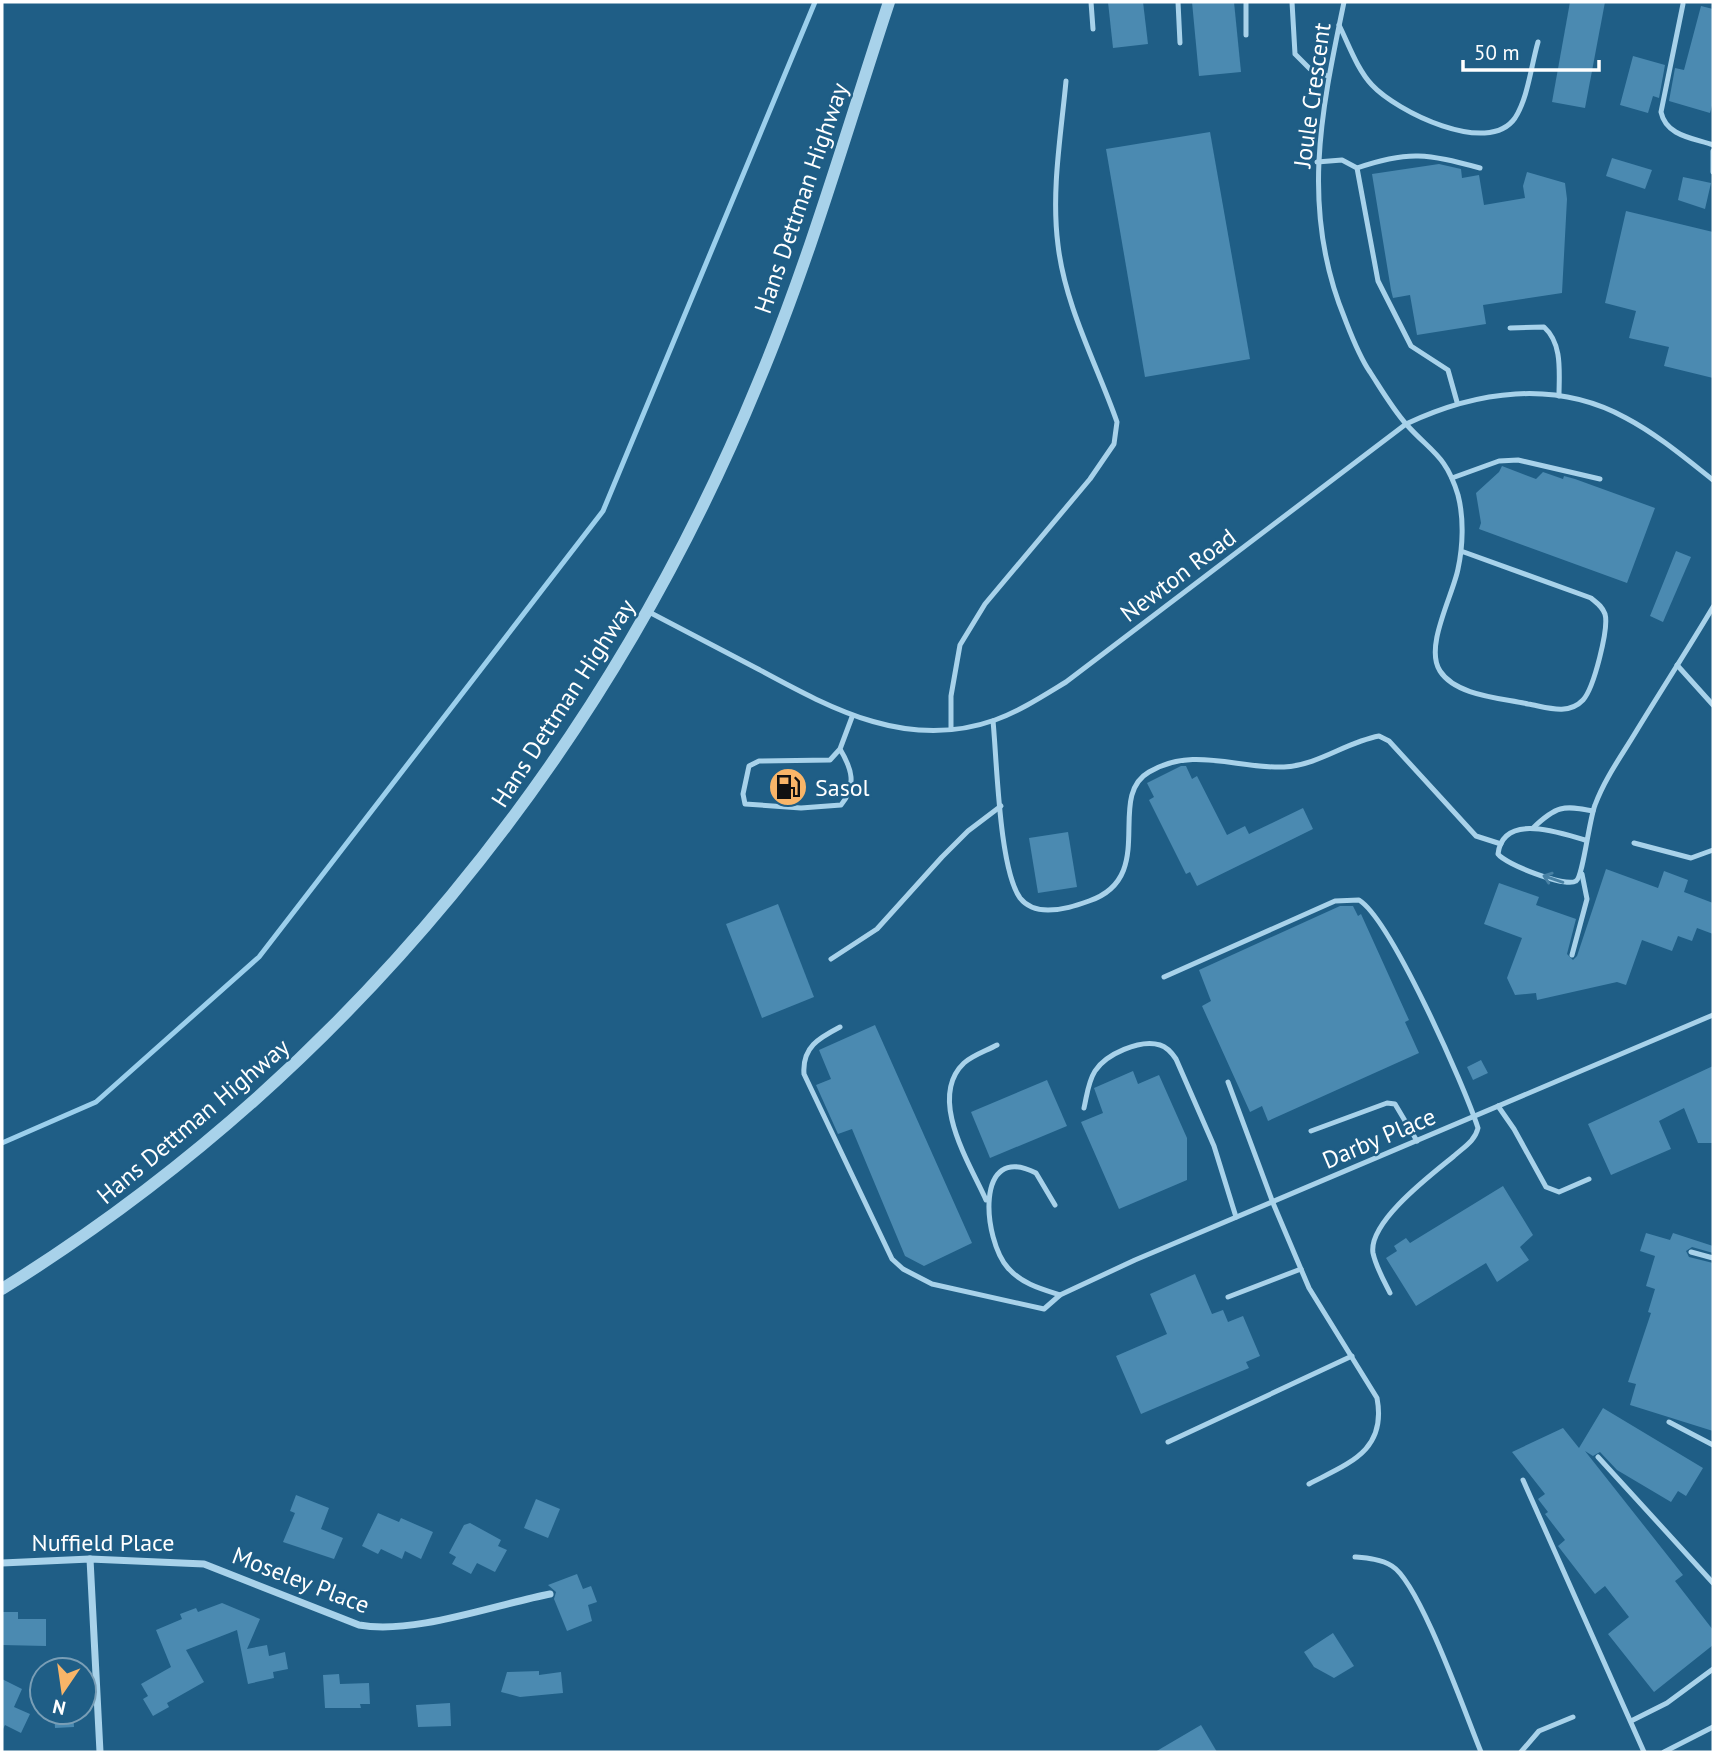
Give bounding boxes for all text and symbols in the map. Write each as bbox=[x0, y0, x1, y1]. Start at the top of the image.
street label: Joule Crescent bbox=[1286, 21, 1338, 170]
scale bar bbox=[1463, 28, 1600, 72]
text: 50 m bbox=[1474, 39, 1520, 66]
street label: Hans Dettman Highway bbox=[747, 79, 855, 317]
street label: Newton Road bbox=[1114, 521, 1242, 629]
street label: Hans Dettman Highway bbox=[484, 593, 642, 813]
fuel station icon: Sasol bbox=[767, 766, 809, 808]
place label: Sasol bbox=[815, 772, 870, 803]
one-way arrow bbox=[1543, 872, 1565, 884]
street label: Hans Dettman Highway bbox=[90, 1031, 296, 1211]
street label: Darby Place bbox=[1318, 1100, 1440, 1176]
street label: Nuffield Place bbox=[31, 1527, 175, 1558]
street label: Moseley Place bbox=[228, 1540, 374, 1620]
north arrow bbox=[28, 1656, 98, 1726]
text: N bbox=[50, 1694, 68, 1721]

